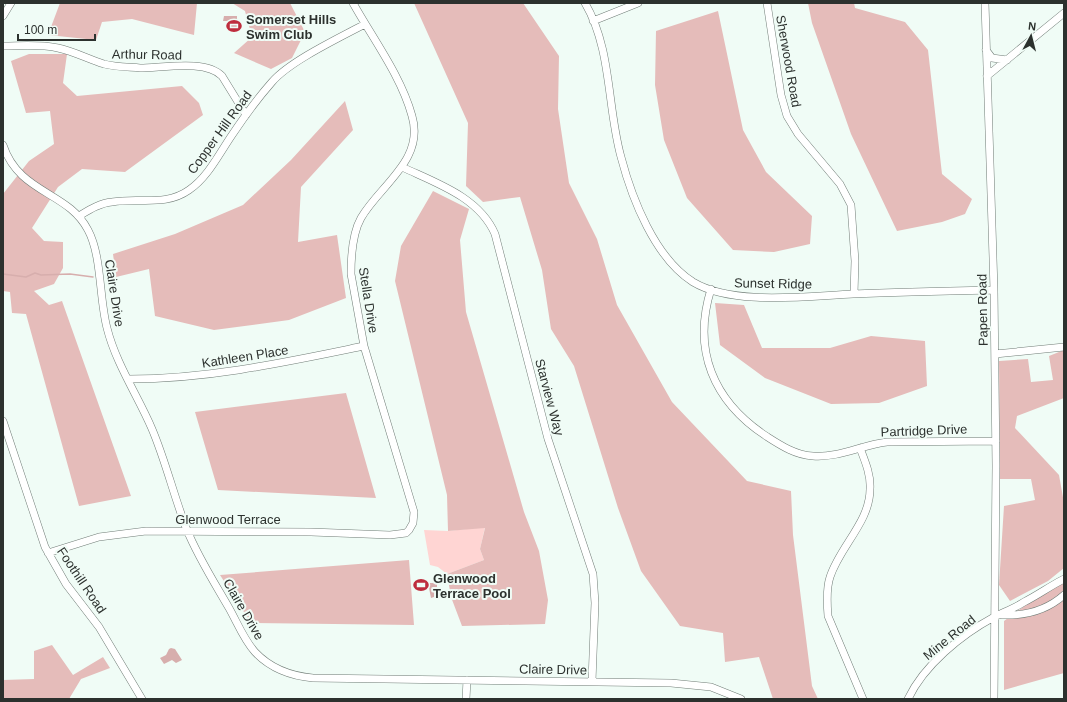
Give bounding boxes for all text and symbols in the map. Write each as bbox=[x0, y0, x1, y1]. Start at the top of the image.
place label: Somerset Hills Swim Club bbox=[246, 12, 336, 42]
street label: Sherwood Road bbox=[773, 14, 804, 108]
scale bar bbox=[18, 16, 95, 42]
north arrow bbox=[1011, 16, 1051, 56]
sports icon: Somerset Hills Swim Club bbox=[225, 17, 243, 35]
text: N bbox=[1028, 20, 1037, 33]
text: 100 m bbox=[24, 23, 57, 37]
street label: Arthur Road bbox=[112, 46, 182, 63]
street label: Copper Hill Road bbox=[184, 88, 255, 177]
street label: Claire Drive bbox=[102, 258, 127, 328]
street label: Stella Drive bbox=[356, 266, 381, 334]
street label: Papen Road bbox=[974, 274, 991, 346]
street label: Sunset Ridge bbox=[734, 275, 812, 292]
street label: Kathleen Place bbox=[201, 342, 289, 371]
street label: Starview Way bbox=[532, 357, 567, 438]
street label: Partridge Drive bbox=[880, 421, 968, 440]
street label: Glenwood Terrace bbox=[175, 512, 281, 527]
street label: Foothill Road bbox=[54, 544, 109, 616]
place label: Glenwood Terrace Pool bbox=[433, 571, 511, 601]
street label: Claire Drive bbox=[220, 576, 267, 642]
sports icon: Glenwood Terrace Pool bbox=[412, 576, 430, 594]
street label: Mine Road bbox=[920, 612, 978, 663]
street label: Claire Drive bbox=[519, 661, 587, 678]

